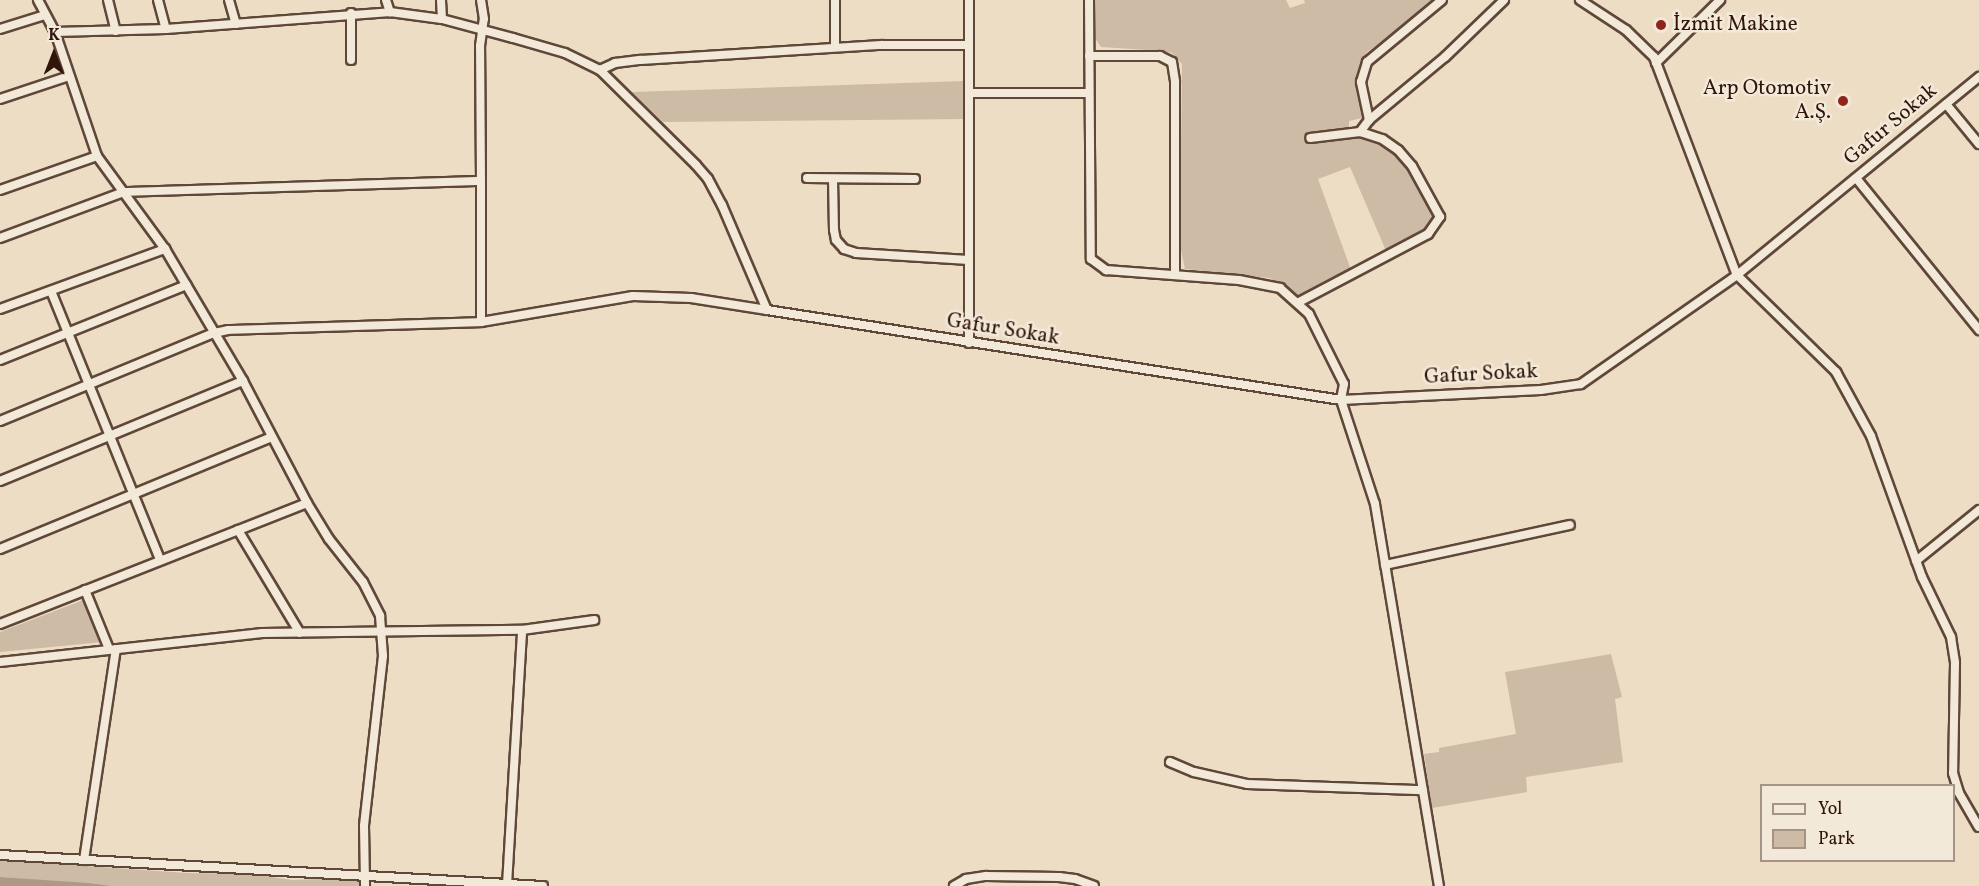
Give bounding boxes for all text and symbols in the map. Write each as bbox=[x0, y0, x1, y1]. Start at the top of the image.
place label: İzmit Makine bbox=[1673, 12, 1798, 38]
marker: İzmit Makine bbox=[1654, 18, 1668, 32]
north arrow bbox=[24, 24, 84, 84]
text: K bbox=[48, 25, 60, 47]
place label: Arp Otomotiv A.Ş. bbox=[1703, 76, 1831, 126]
street label: Gafur Sokak bbox=[1839, 79, 1943, 171]
marker: Arp Otomotiv A.Ş. bbox=[1836, 94, 1850, 108]
street label: Gafur Sokak bbox=[945, 309, 1061, 351]
street label: Gafur Sokak bbox=[1424, 359, 1538, 391]
legend bbox=[1760, 784, 1955, 862]
text: Yol bbox=[1818, 797, 1843, 822]
text: Park bbox=[1818, 827, 1855, 852]

